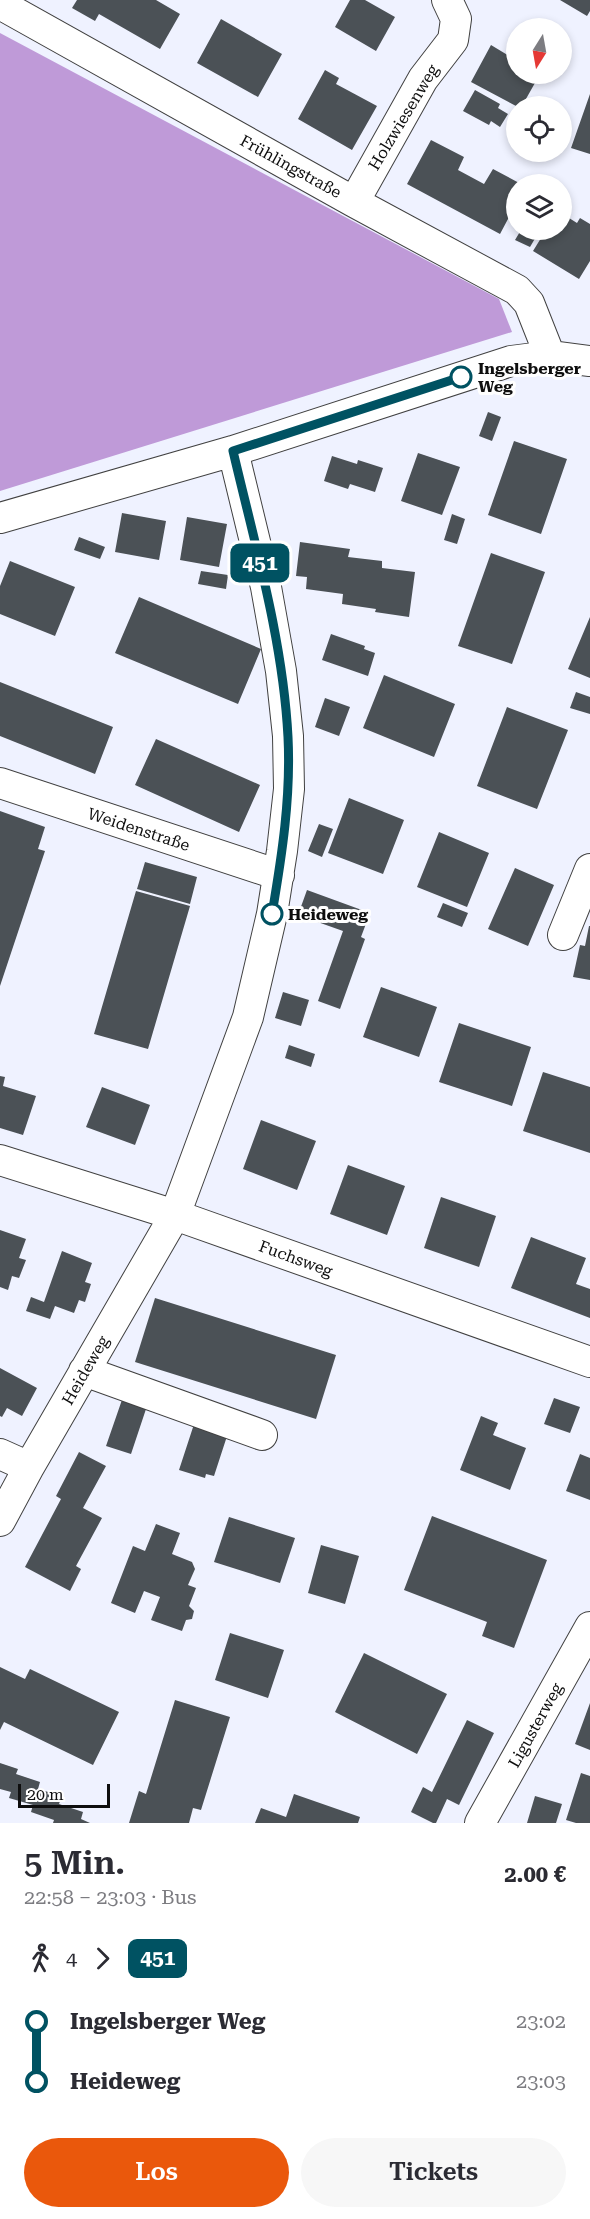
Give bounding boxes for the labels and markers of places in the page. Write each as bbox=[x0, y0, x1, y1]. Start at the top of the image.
place label: Ingelsberger Weg bbox=[478, 359, 581, 396]
marker: Ingelsberger Weg bbox=[450, 366, 472, 388]
marker: Heideweg bbox=[261, 903, 283, 925]
place label: Heideweg bbox=[288, 905, 368, 924]

